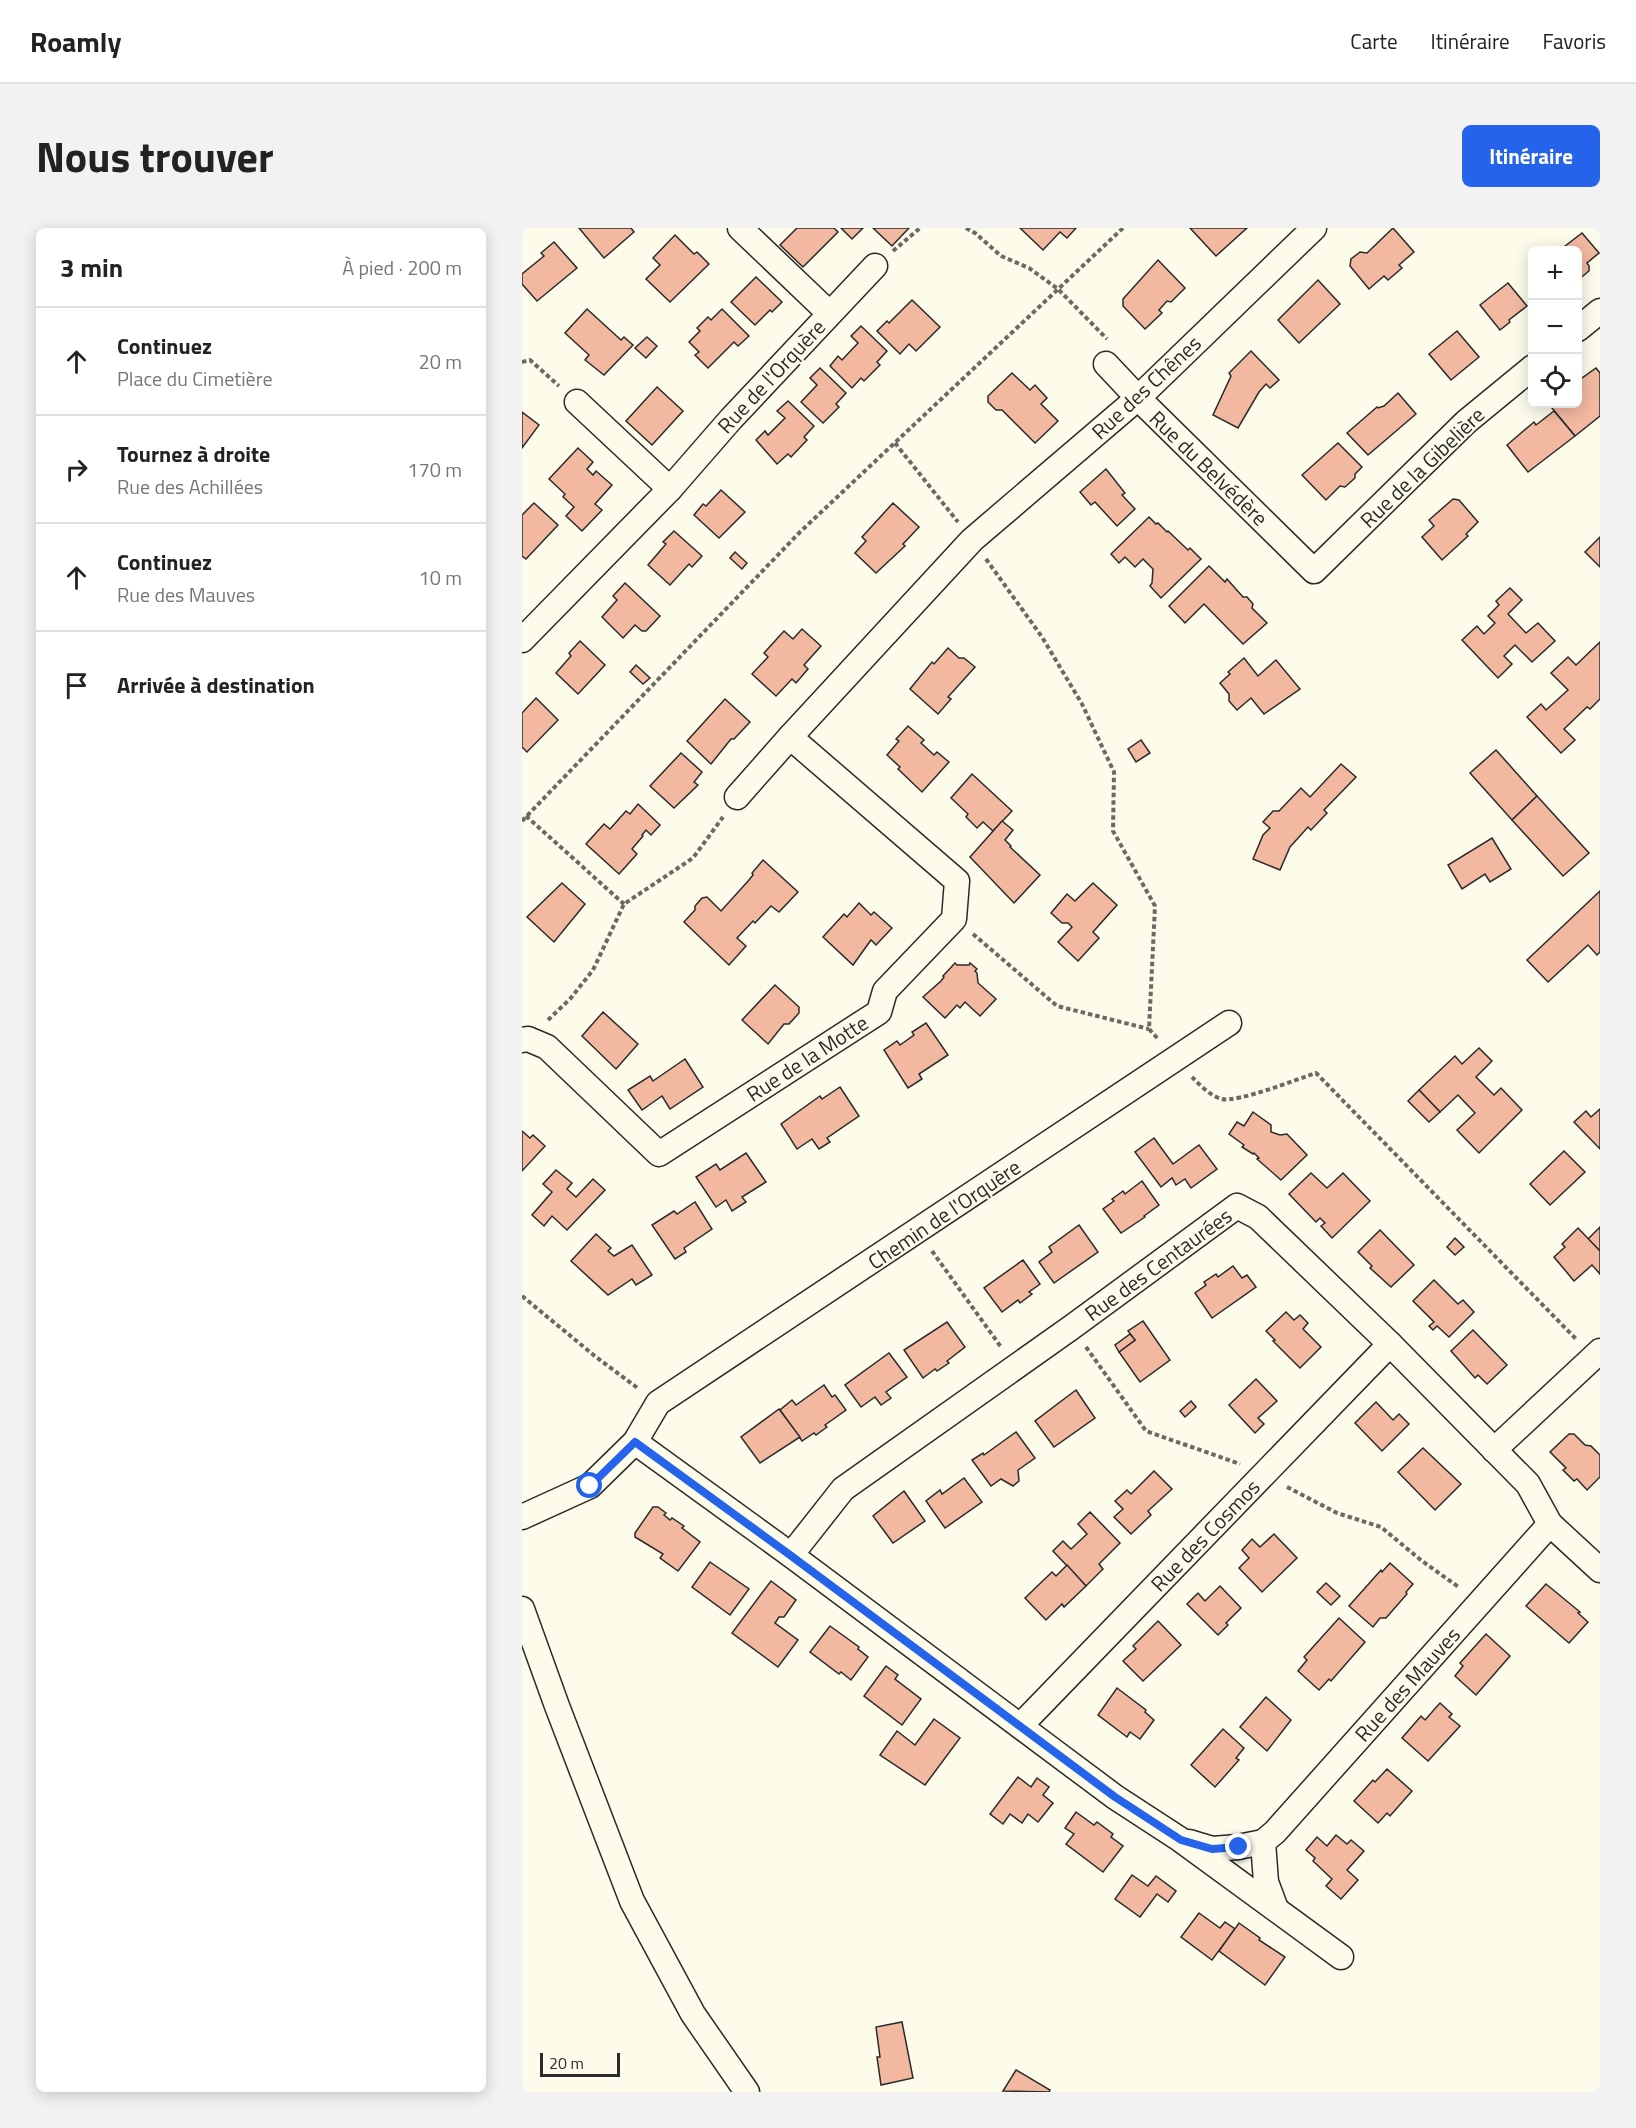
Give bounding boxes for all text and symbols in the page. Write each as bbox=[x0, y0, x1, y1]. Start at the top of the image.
text: Roamly bbox=[30, 20, 121, 63]
text: Carte bbox=[1350, 25, 1398, 57]
text: Itinéraire bbox=[1431, 25, 1510, 57]
text: Favoris bbox=[1543, 25, 1606, 57]
text: Nous trouver bbox=[36, 124, 274, 188]
button: Itinéraire bbox=[1462, 125, 1600, 187]
map controls bbox=[1528, 246, 1582, 408]
button: + bbox=[1528, 246, 1582, 300]
text: 3 min bbox=[60, 248, 123, 287]
text: À pied · 200 m bbox=[342, 252, 462, 283]
button: − bbox=[1528, 300, 1582, 354]
street label: Rue de l'Orquère bbox=[709, 312, 833, 440]
street label: Rue des Chênes bbox=[1084, 327, 1208, 447]
text: Continuez bbox=[117, 329, 212, 363]
icon: ahead bbox=[60, 345, 93, 378]
text: 20 m bbox=[418, 346, 462, 377]
button: locate bbox=[1528, 354, 1582, 408]
text: Place du Cimetière bbox=[117, 363, 273, 394]
street label: Rue de la Gibelière bbox=[1352, 399, 1492, 535]
street label: Rue du Belvédère bbox=[1142, 403, 1276, 533]
text: Tournez à droite bbox=[117, 437, 270, 471]
icon: right bbox=[60, 453, 93, 486]
text: 170 m bbox=[407, 454, 462, 485]
text: Rue des Achillées bbox=[117, 471, 263, 502]
text: Continuez bbox=[117, 545, 212, 579]
icon: ahead bbox=[60, 561, 93, 594]
text: 10 m bbox=[418, 562, 462, 593]
text: Rue des Mauves bbox=[117, 579, 255, 610]
text: Arrivée à destination bbox=[117, 668, 315, 702]
icon: arrive bbox=[60, 669, 93, 702]
street label: Rue de la Motte bbox=[740, 1007, 874, 1109]
street label: Chemin de l'Orquère bbox=[861, 1151, 1027, 1277]
street label: Rue des Centaurées bbox=[1078, 1199, 1238, 1329]
street label: Rue des Cosmos bbox=[1143, 1471, 1267, 1599]
route start bbox=[576, 1472, 602, 1498]
street label: Rue des Mauves bbox=[1347, 1619, 1467, 1749]
route end bbox=[1225, 1833, 1251, 1859]
scale bar bbox=[540, 2050, 620, 2078]
text: 20 m bbox=[549, 2051, 584, 2075]

